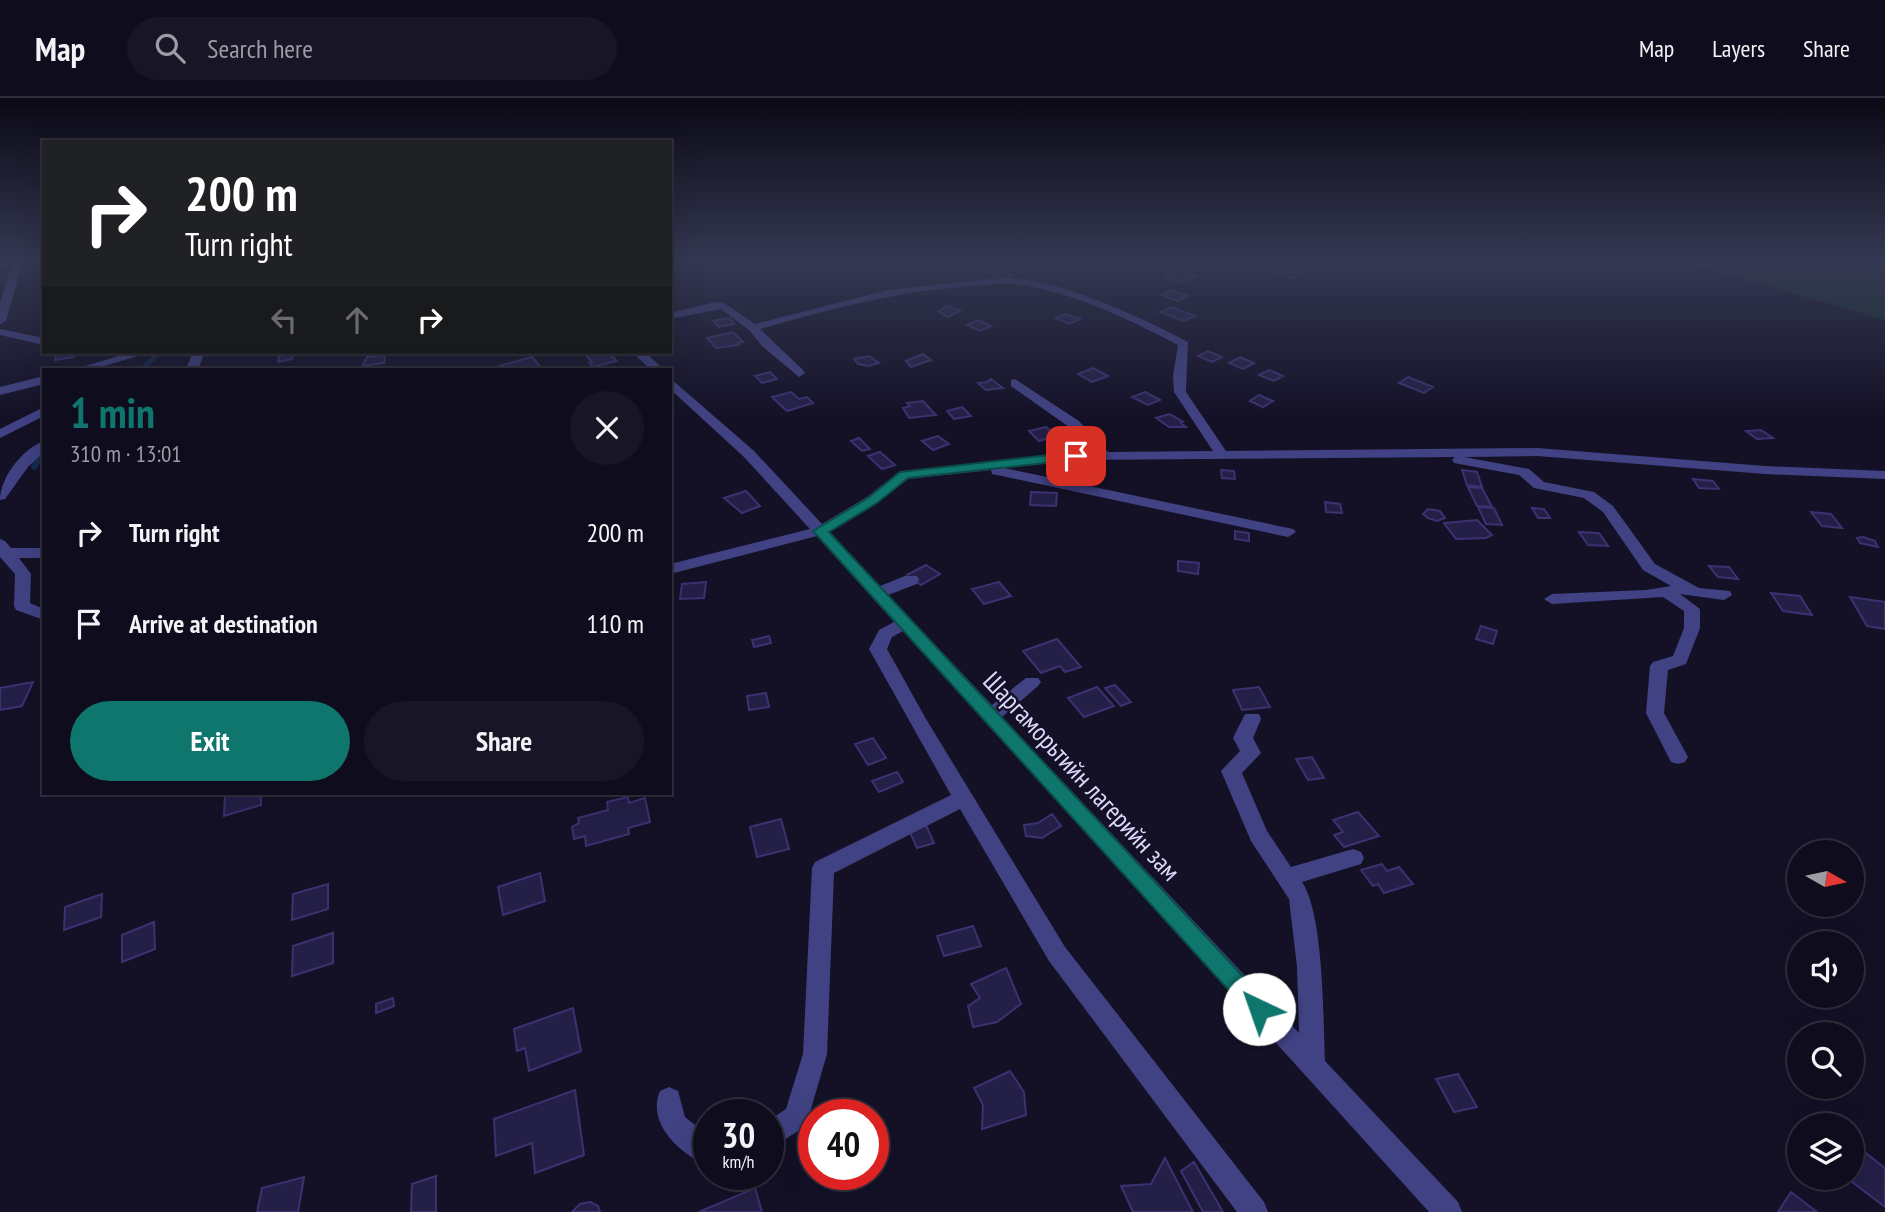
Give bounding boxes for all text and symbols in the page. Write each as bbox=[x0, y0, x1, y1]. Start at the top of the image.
search box bbox=[127, 17, 617, 80]
text: Map bbox=[35, 27, 85, 70]
icon: search bbox=[151, 29, 189, 67]
text: Search here bbox=[207, 32, 313, 65]
text: Map bbox=[1639, 33, 1674, 64]
text: Layers bbox=[1712, 33, 1765, 64]
text: Share bbox=[1803, 33, 1850, 64]
text: 200 m bbox=[185, 161, 298, 225]
icon: right bbox=[70, 168, 161, 259]
text: Turn right bbox=[185, 223, 293, 265]
icon: left bbox=[265, 301, 303, 339]
icon: ahead bbox=[338, 301, 376, 339]
icon: right bbox=[411, 301, 449, 339]
text: 1 min bbox=[70, 385, 155, 440]
button: close bbox=[570, 391, 644, 465]
pin bbox=[1046, 426, 1106, 486]
icon: arrive bbox=[1057, 437, 1095, 475]
text: 310 m · 13:01 bbox=[70, 439, 182, 468]
icon: right bbox=[70, 514, 108, 552]
text: Turn right bbox=[129, 516, 220, 549]
text: 200 m bbox=[586, 516, 644, 549]
icon: arrive bbox=[70, 605, 108, 643]
text: Arrive at destination bbox=[129, 607, 318, 640]
text: 110 m bbox=[586, 607, 644, 640]
street label: Шаргаморьтийн лагерийн зам bbox=[976, 664, 1188, 888]
button: Exit bbox=[70, 701, 350, 781]
button: Share bbox=[364, 701, 644, 781]
north arrow bbox=[1787, 840, 1864, 917]
map controls bbox=[1787, 840, 1864, 1190]
button: sound bbox=[1787, 931, 1864, 1008]
position arrow bbox=[1222, 972, 1296, 1046]
button: search bbox=[1787, 1022, 1864, 1099]
speed limit sign: 40 bbox=[798, 1099, 889, 1190]
text: 30 bbox=[722, 1112, 755, 1158]
button: layers bbox=[1787, 1113, 1864, 1190]
text: km/h bbox=[723, 1150, 754, 1173]

